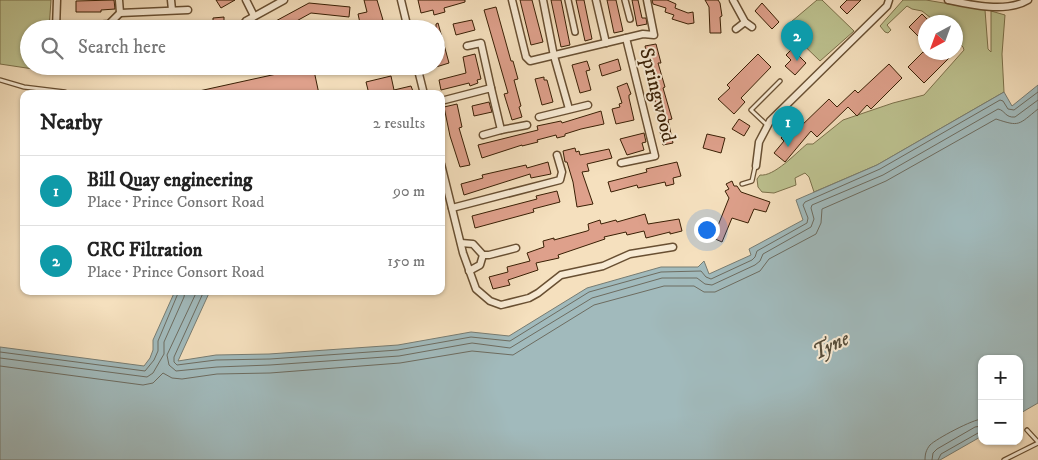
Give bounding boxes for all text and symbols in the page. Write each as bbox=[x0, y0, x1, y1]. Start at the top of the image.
north arrow bbox=[918, 15, 963, 60]
search box bbox=[20, 20, 445, 75]
pin: 2 bbox=[781, 20, 813, 61]
icon: search bbox=[38, 34, 66, 62]
text: Search here bbox=[78, 36, 166, 59]
street label: Springwood bbox=[633, 45, 681, 145]
pin: 1 bbox=[772, 106, 804, 147]
text: Nearby bbox=[40, 110, 102, 136]
text: 2 results bbox=[373, 113, 425, 133]
text: Bill Quay engineering bbox=[87, 169, 252, 192]
text: 1 bbox=[53, 181, 59, 201]
text: 90 m bbox=[393, 181, 425, 201]
text: Place · Prince Consort Road bbox=[87, 192, 264, 212]
your location bbox=[694, 217, 720, 243]
text: CRC Filtration bbox=[87, 239, 202, 262]
text: 2 bbox=[52, 251, 60, 271]
text: 150 m bbox=[387, 251, 425, 271]
text: Place · Prince Consort Road bbox=[87, 262, 264, 282]
water label: Tyne bbox=[808, 325, 855, 366]
map controls bbox=[978, 355, 1023, 445]
button: + bbox=[978, 355, 1023, 400]
button: − bbox=[978, 400, 1023, 445]

